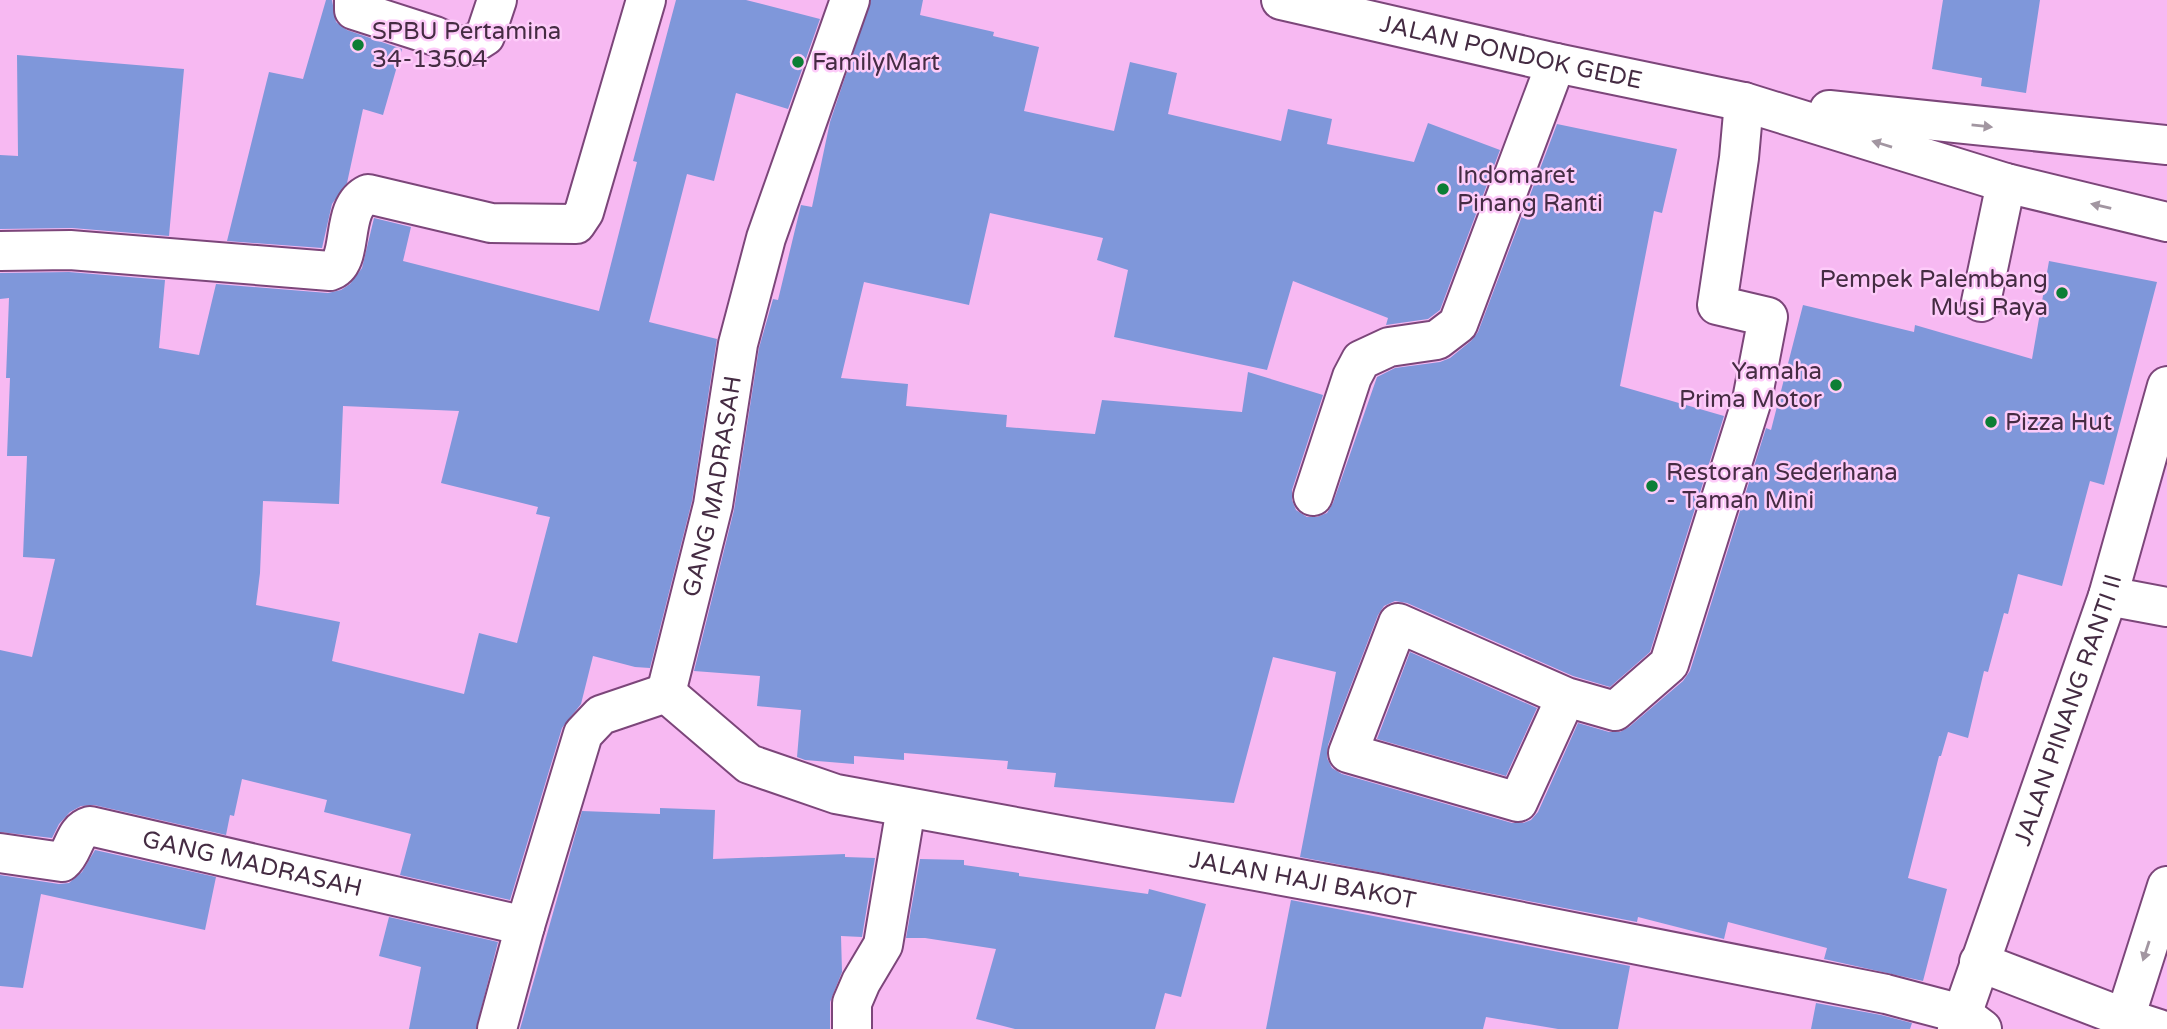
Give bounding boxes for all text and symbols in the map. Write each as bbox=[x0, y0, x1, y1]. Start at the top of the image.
street label: JALAN PONDOK GEDE bbox=[1377, 9, 1645, 95]
place label: SPBU Pertamina 34-13504 bbox=[372, 17, 561, 74]
marker: SPBU Pertamina 34-13504 bbox=[350, 37, 366, 53]
place label: FamilyMart bbox=[812, 48, 940, 77]
marker: FamilyMart bbox=[790, 54, 806, 70]
one-way arrow bbox=[1971, 121, 1993, 132]
one-way arrow bbox=[1871, 139, 1892, 149]
place label: Indomaret Pinang Ranti bbox=[1457, 161, 1603, 218]
marker: Indomaret Pinang Ranti bbox=[1435, 181, 1451, 197]
one-way arrow bbox=[2090, 200, 2112, 211]
place label: Pempek Palembang Musi Raya bbox=[1820, 265, 2048, 322]
marker: Pempek Palembang Musi Raya bbox=[2054, 285, 2070, 301]
place label: Yamaha Prima Motor bbox=[1679, 357, 1823, 414]
street label: GANG MADRASAH bbox=[676, 374, 747, 600]
marker: Yamaha Prima Motor bbox=[1828, 377, 1844, 393]
place label: Pizza Hut bbox=[2005, 408, 2112, 437]
marker: Pizza Hut bbox=[1983, 414, 1999, 430]
place label: Restoran Sederhana - Taman Mini bbox=[1666, 458, 1898, 515]
marker: Restoran Sederhana - Taman Mini bbox=[1644, 478, 1660, 494]
street label: JALAN PINANG RANTI II bbox=[2008, 571, 2128, 849]
street label: GANG MADRASAH bbox=[140, 824, 365, 903]
street label: JALAN HAJI BAKOT bbox=[1187, 845, 1419, 915]
one-way arrow bbox=[2141, 941, 2151, 962]

